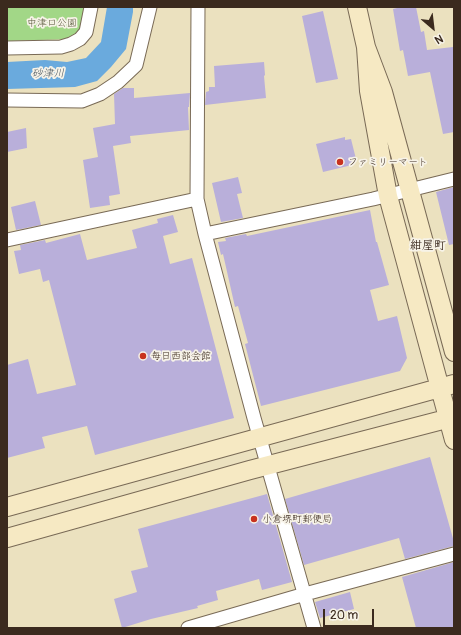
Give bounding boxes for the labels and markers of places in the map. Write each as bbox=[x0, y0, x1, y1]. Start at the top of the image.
place label: ファミリーマート bbox=[348, 156, 428, 168]
marker: ファミリーマート bbox=[335, 157, 345, 167]
place label: 毎日西部会館 bbox=[151, 350, 211, 362]
marker: 毎日西部会館 bbox=[138, 351, 148, 361]
place label: 小倉堺町郵便局 bbox=[262, 513, 332, 525]
marker: 小倉堺町郵便局 bbox=[249, 514, 259, 524]

